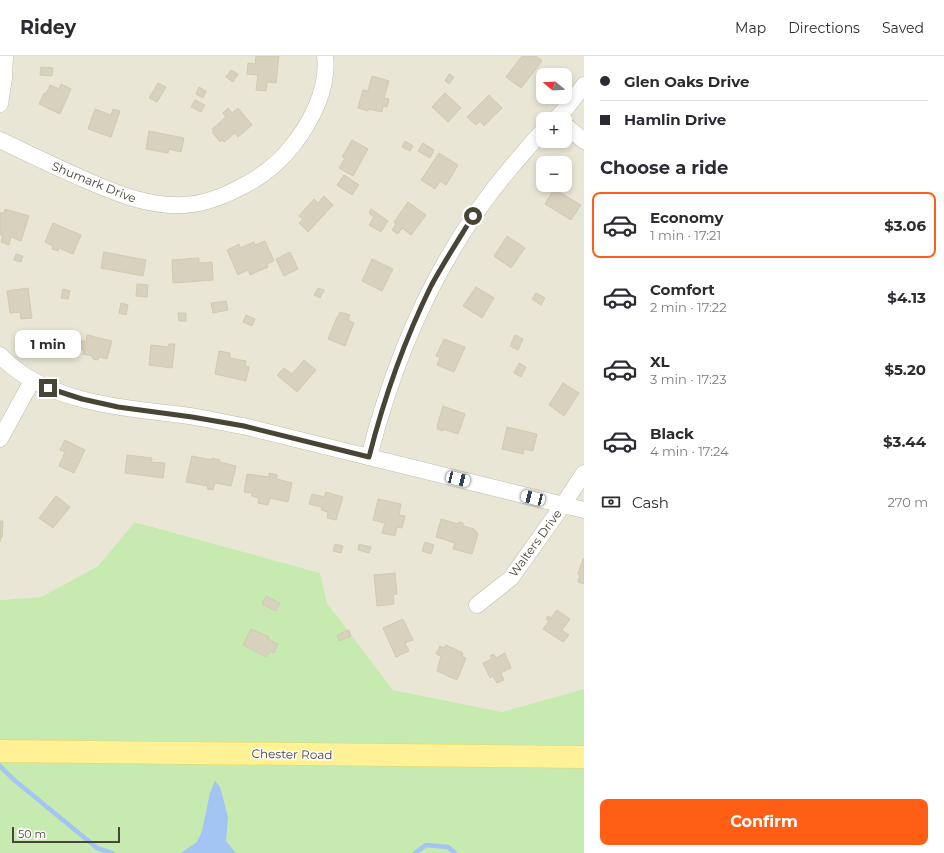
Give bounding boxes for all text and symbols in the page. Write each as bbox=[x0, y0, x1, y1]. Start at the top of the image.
text: Ridey bbox=[20, 16, 76, 39]
text: Map bbox=[735, 19, 766, 37]
text: Directions bbox=[788, 19, 860, 37]
text: Saved bbox=[882, 19, 924, 37]
north arrow bbox=[536, 68, 572, 104]
map controls bbox=[536, 68, 572, 192]
text: Glen Oaks Drive bbox=[624, 72, 749, 91]
text: Hamlin Drive bbox=[624, 110, 726, 129]
button: + bbox=[536, 112, 572, 148]
button: − bbox=[536, 156, 572, 192]
text: Choose a ride bbox=[600, 157, 728, 179]
street label: Shumark Drive bbox=[50, 158, 138, 206]
route start bbox=[464, 207, 482, 225]
icon: car bbox=[602, 207, 638, 243]
text: Economy bbox=[650, 208, 723, 227]
text: $3.06 bbox=[884, 216, 926, 235]
text: 1 min · 17:21 bbox=[650, 227, 721, 243]
icon: car bbox=[602, 279, 638, 315]
text: Comfort bbox=[650, 280, 715, 299]
text: $4.13 bbox=[887, 288, 926, 307]
text: 2 min · 17:22 bbox=[650, 299, 727, 315]
callout: 1 min bbox=[15, 330, 81, 358]
text: 1 min bbox=[30, 336, 66, 352]
icon: car bbox=[602, 351, 638, 387]
text: XL bbox=[650, 352, 669, 371]
text: $5.20 bbox=[884, 360, 926, 379]
text: 3 min · 17:23 bbox=[650, 371, 726, 387]
route end bbox=[39, 379, 57, 397]
icon: car bbox=[602, 423, 638, 459]
text: Black bbox=[650, 424, 694, 443]
text: $3.44 bbox=[883, 432, 926, 451]
text: 4 min · 17:24 bbox=[650, 443, 729, 459]
car bbox=[445, 470, 471, 488]
car bbox=[520, 489, 546, 507]
icon: cash bbox=[600, 491, 622, 513]
text: Cash bbox=[632, 493, 669, 512]
text: 270 m bbox=[887, 494, 928, 510]
street label: Walters Drive bbox=[505, 506, 565, 580]
street label: Chester Road bbox=[251, 746, 333, 762]
button: Confirm bbox=[600, 799, 928, 845]
scale bar bbox=[12, 825, 120, 844]
text: 50 m bbox=[18, 827, 46, 841]

